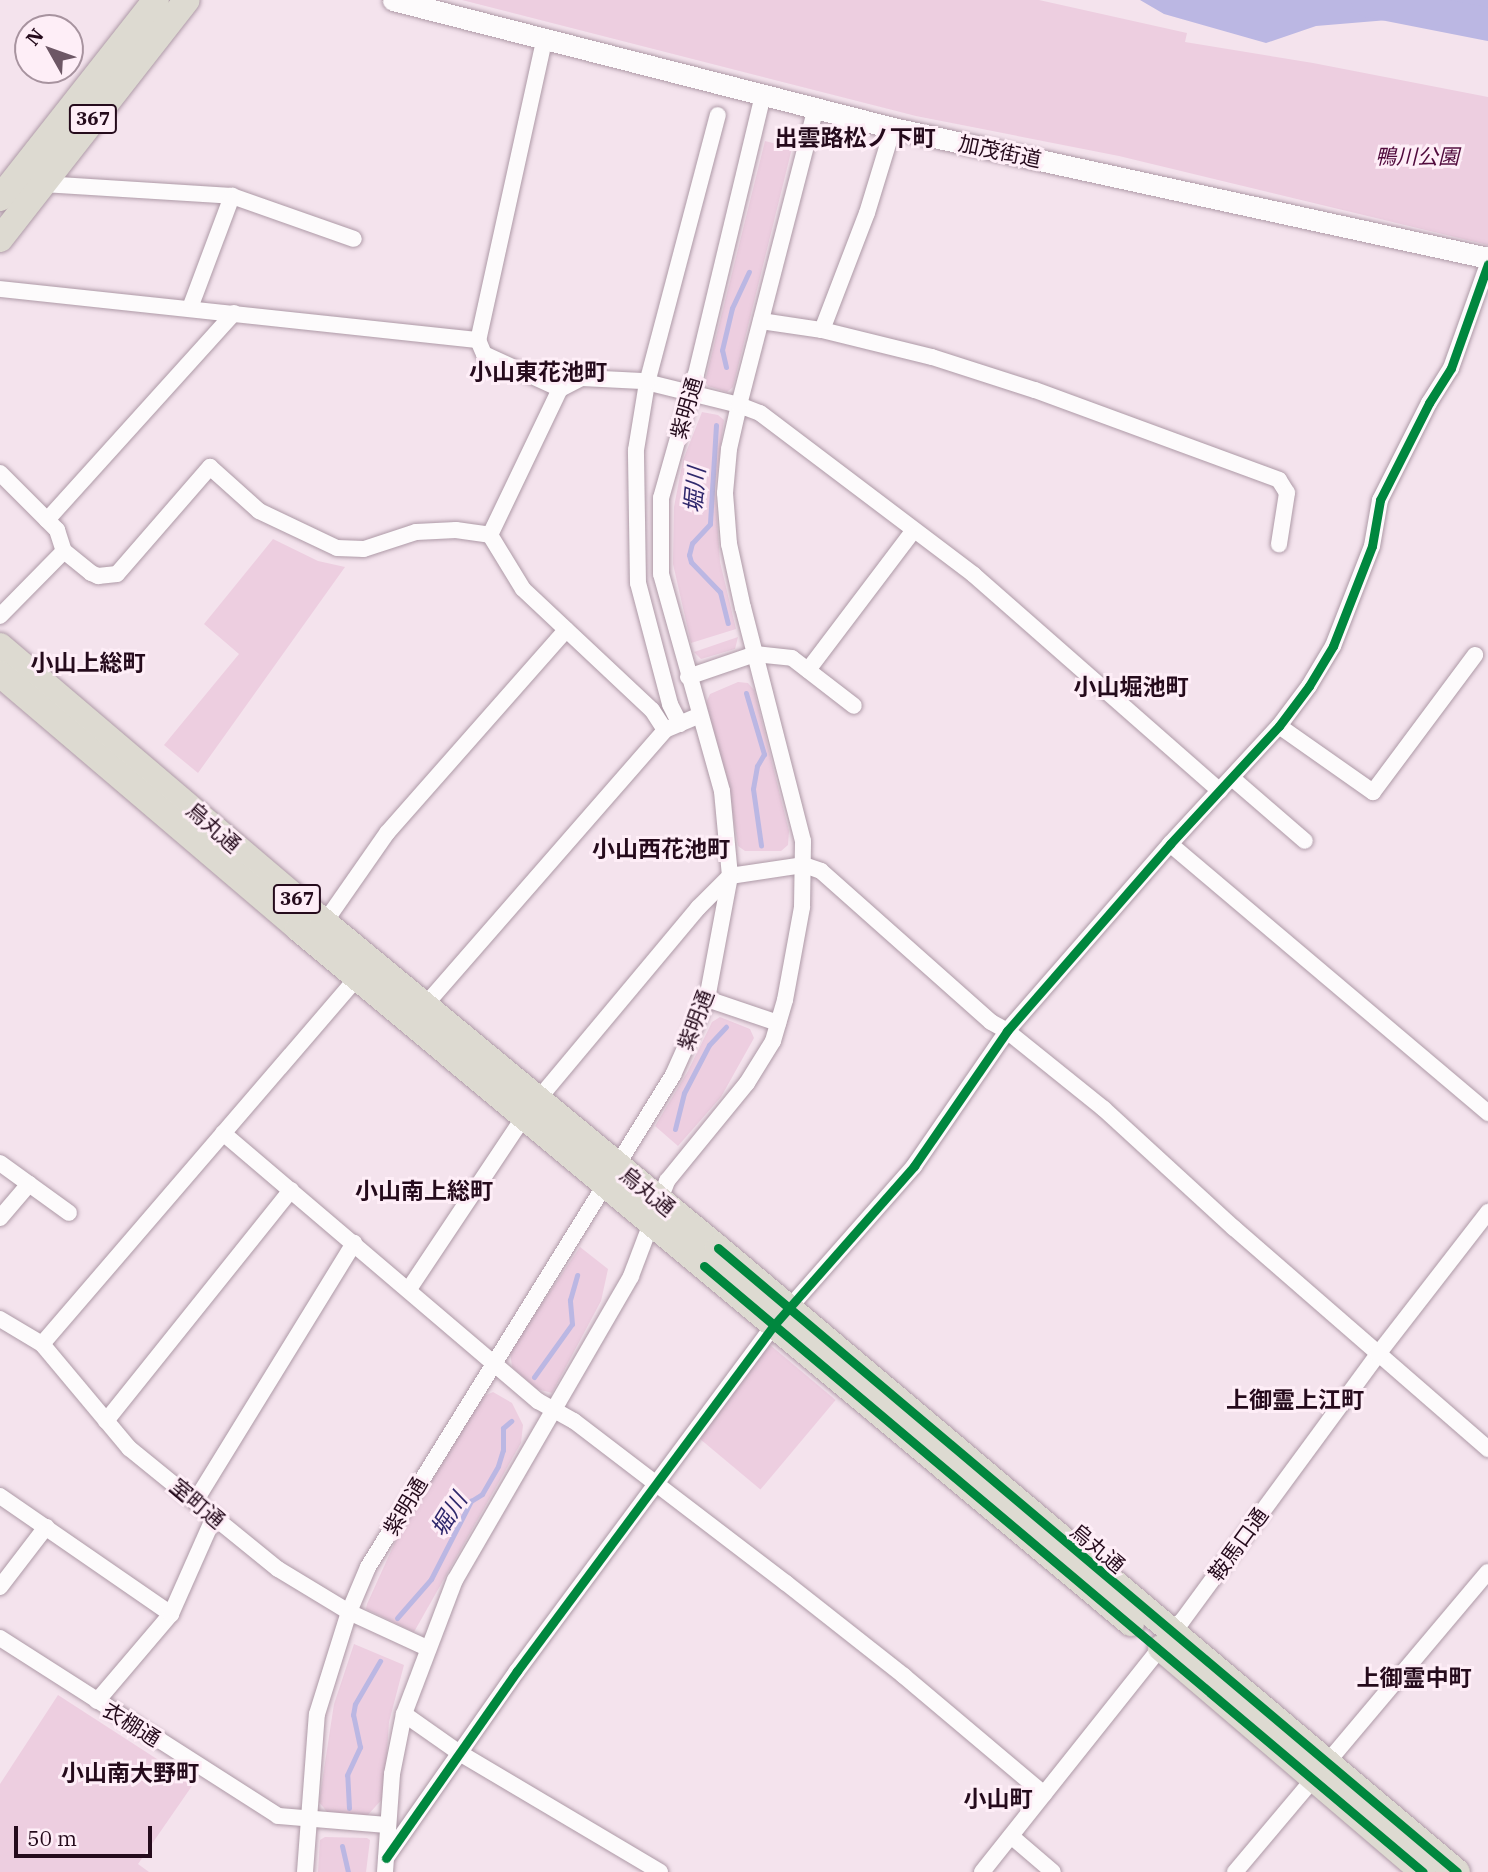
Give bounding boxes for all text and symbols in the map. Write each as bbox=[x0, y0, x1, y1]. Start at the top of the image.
north arrow bbox=[14, 14, 84, 84]
text: N bbox=[20, 23, 48, 50]
road number: 367 bbox=[68, 104, 118, 134]
district label: 出雲路松ノ下町 bbox=[775, 123, 935, 151]
street label: 加茂街道 bbox=[956, 130, 1044, 172]
park label: 鴨川公園 bbox=[1375, 143, 1459, 169]
district label: 小山東花池町 bbox=[469, 357, 607, 385]
street label: 紫明通 bbox=[665, 374, 707, 442]
water label: 堀川 bbox=[678, 466, 710, 514]
district label: 小山上総町 bbox=[31, 648, 145, 676]
district label: 小山堀池町 bbox=[1074, 672, 1188, 700]
street label: 烏丸通 bbox=[182, 797, 246, 857]
district label: 小山西花池町 bbox=[592, 834, 730, 862]
road number: 367 bbox=[272, 884, 322, 914]
street label: 紫明通 bbox=[672, 986, 718, 1054]
street label: 烏丸通 bbox=[616, 1161, 680, 1221]
district label: 小山南上総町 bbox=[355, 1176, 493, 1204]
district label: 上御霊上江町 bbox=[1226, 1385, 1364, 1413]
street label: 室町通 bbox=[166, 1473, 230, 1533]
street label: 紫明通 bbox=[378, 1473, 432, 1539]
water label: 堀川 bbox=[424, 1487, 472, 1541]
street label: 鞍馬口通 bbox=[1203, 1503, 1273, 1585]
street label: 烏丸通 bbox=[1066, 1518, 1130, 1578]
district label: 上御霊中町 bbox=[1357, 1663, 1471, 1691]
street label: 衣棚通 bbox=[99, 1697, 165, 1751]
district label: 小山南大野町 bbox=[61, 1758, 199, 1786]
district label: 小山町 bbox=[964, 1784, 1032, 1812]
scale bar bbox=[18, 1812, 156, 1856]
text: 50 m bbox=[27, 1824, 77, 1852]

